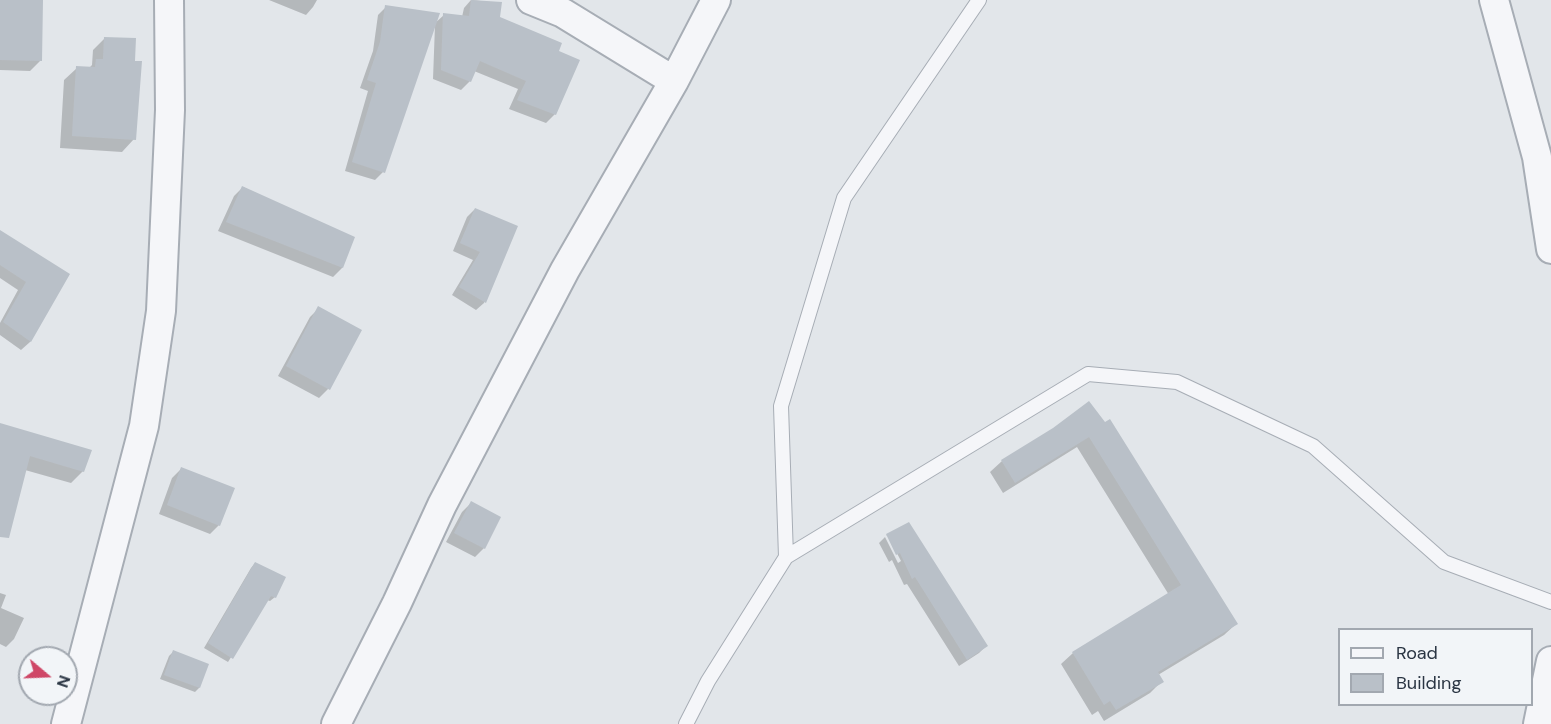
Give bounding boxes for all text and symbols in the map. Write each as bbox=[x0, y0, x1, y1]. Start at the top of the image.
legend bbox=[1338, 628, 1533, 706]
text: Road bbox=[1396, 641, 1438, 665]
north arrow bbox=[18, 646, 78, 706]
text: Building bbox=[1396, 671, 1461, 695]
text: N bbox=[52, 672, 75, 690]

